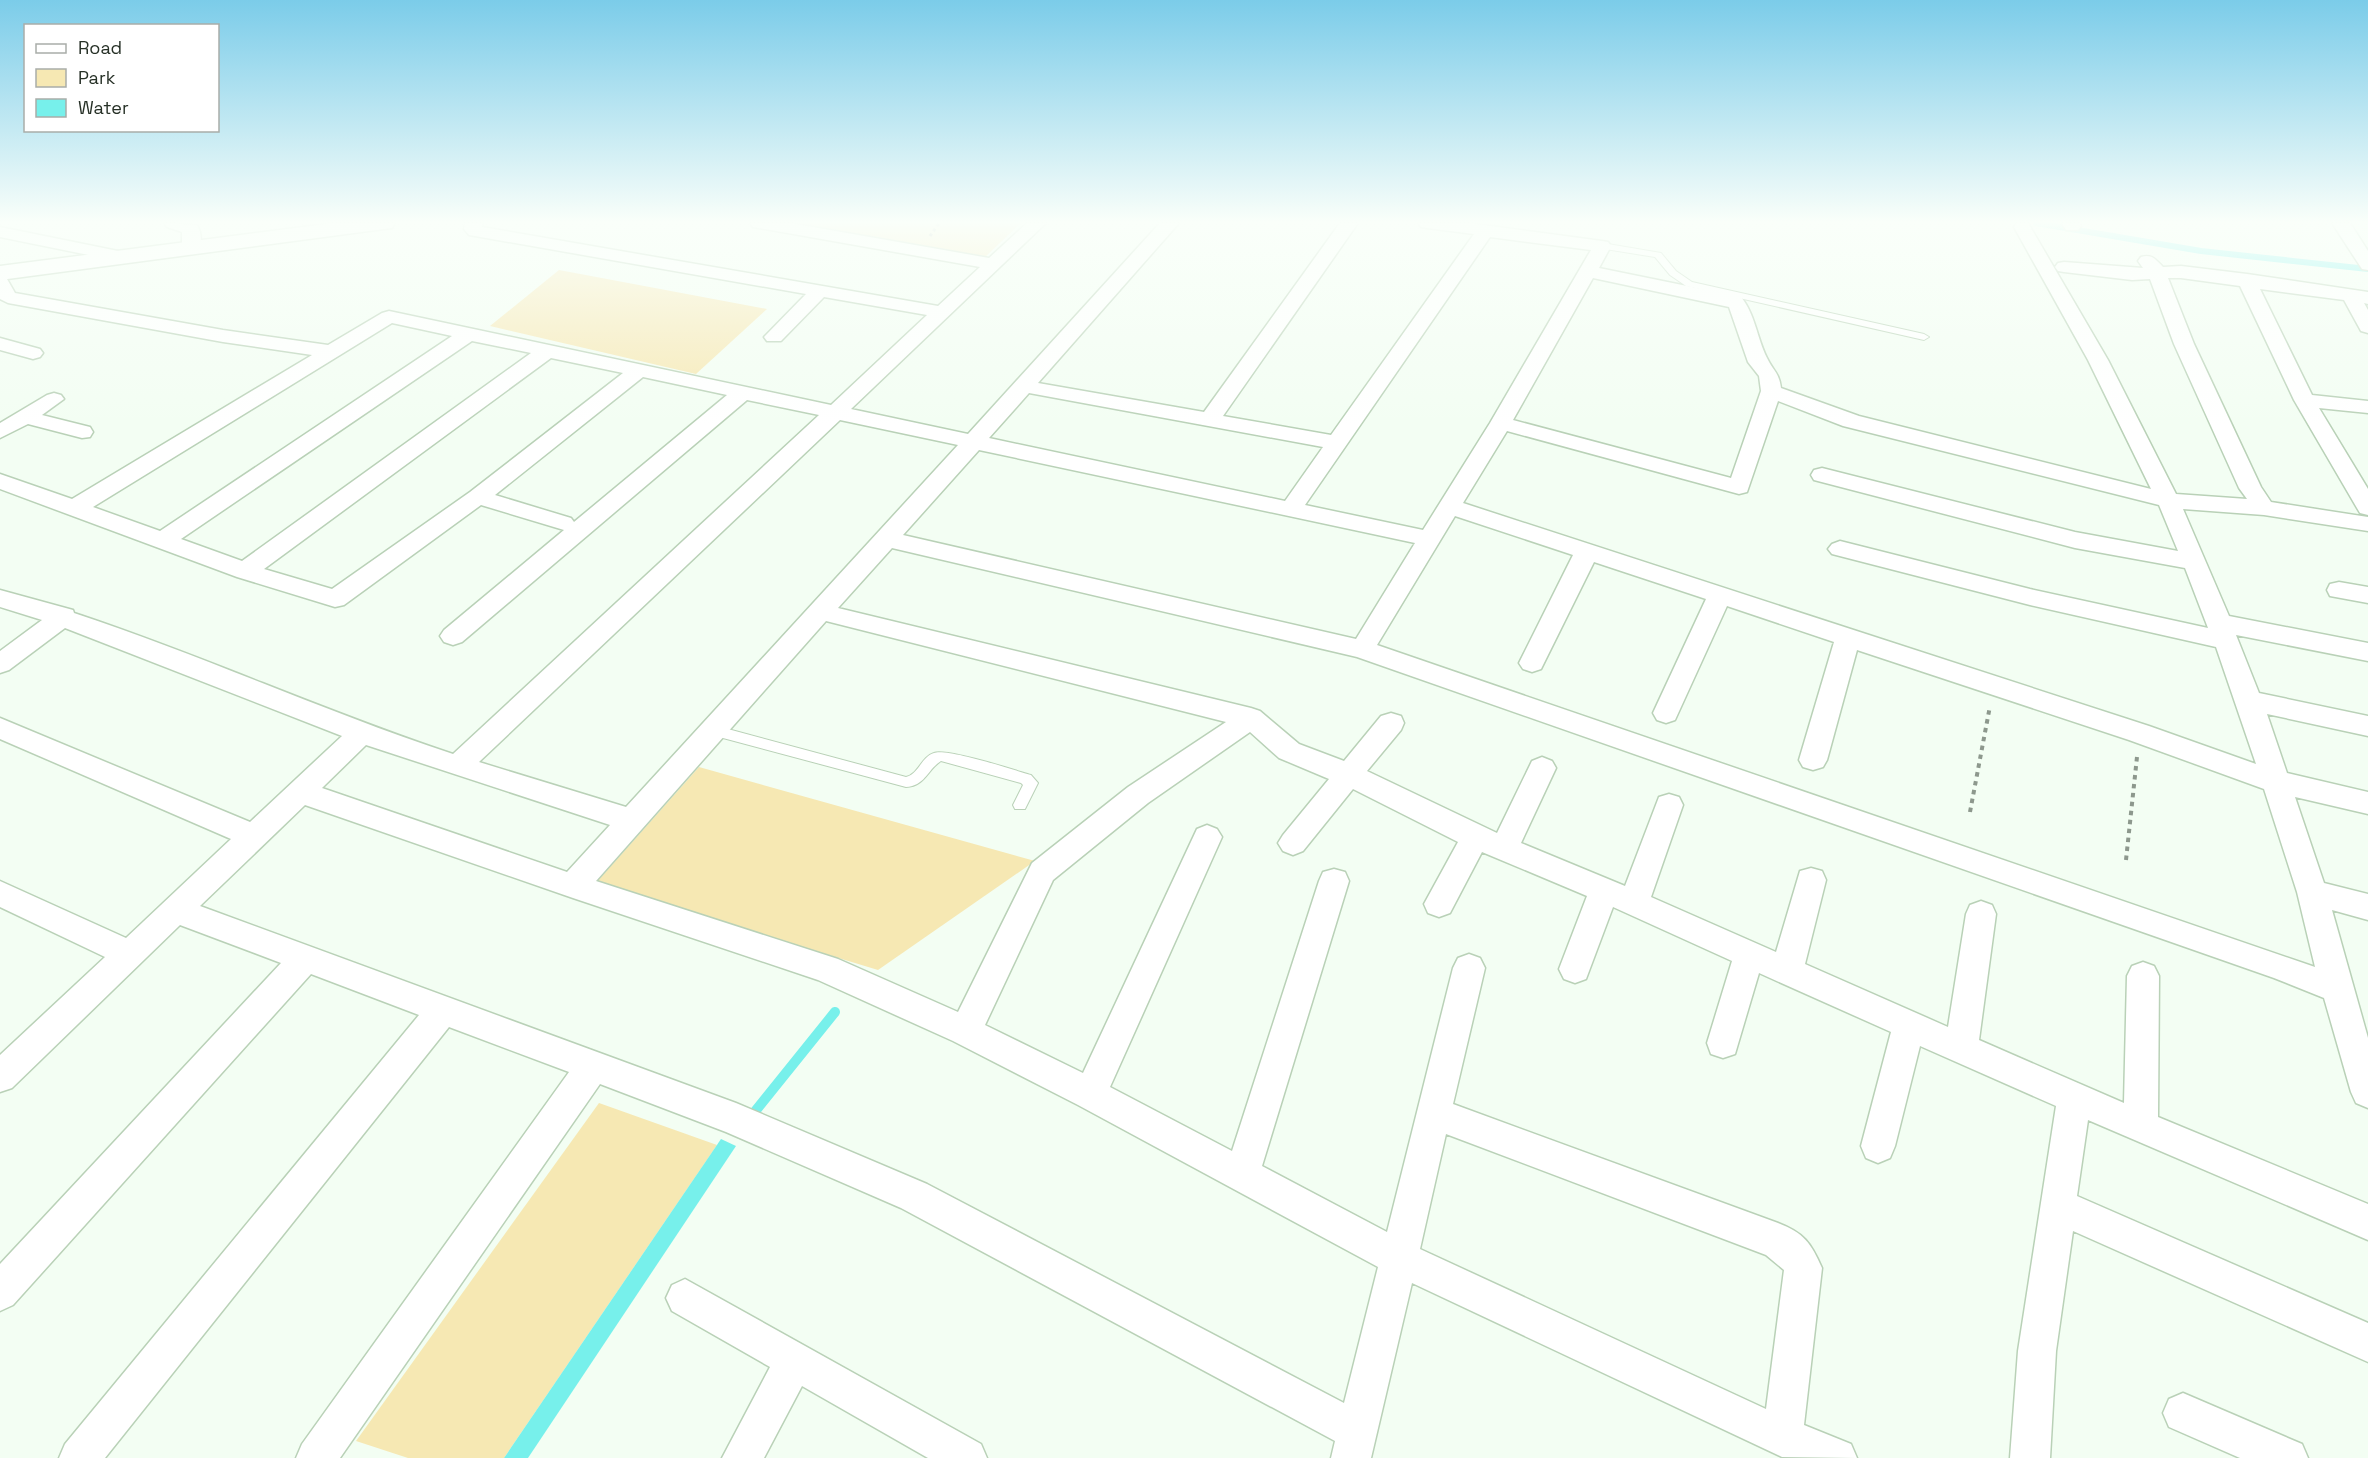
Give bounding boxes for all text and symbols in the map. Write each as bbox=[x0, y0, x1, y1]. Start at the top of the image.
legend bbox=[24, 24, 219, 132]
text: Road bbox=[78, 36, 122, 59]
text: Park bbox=[78, 66, 116, 89]
text: Water bbox=[78, 96, 129, 119]

